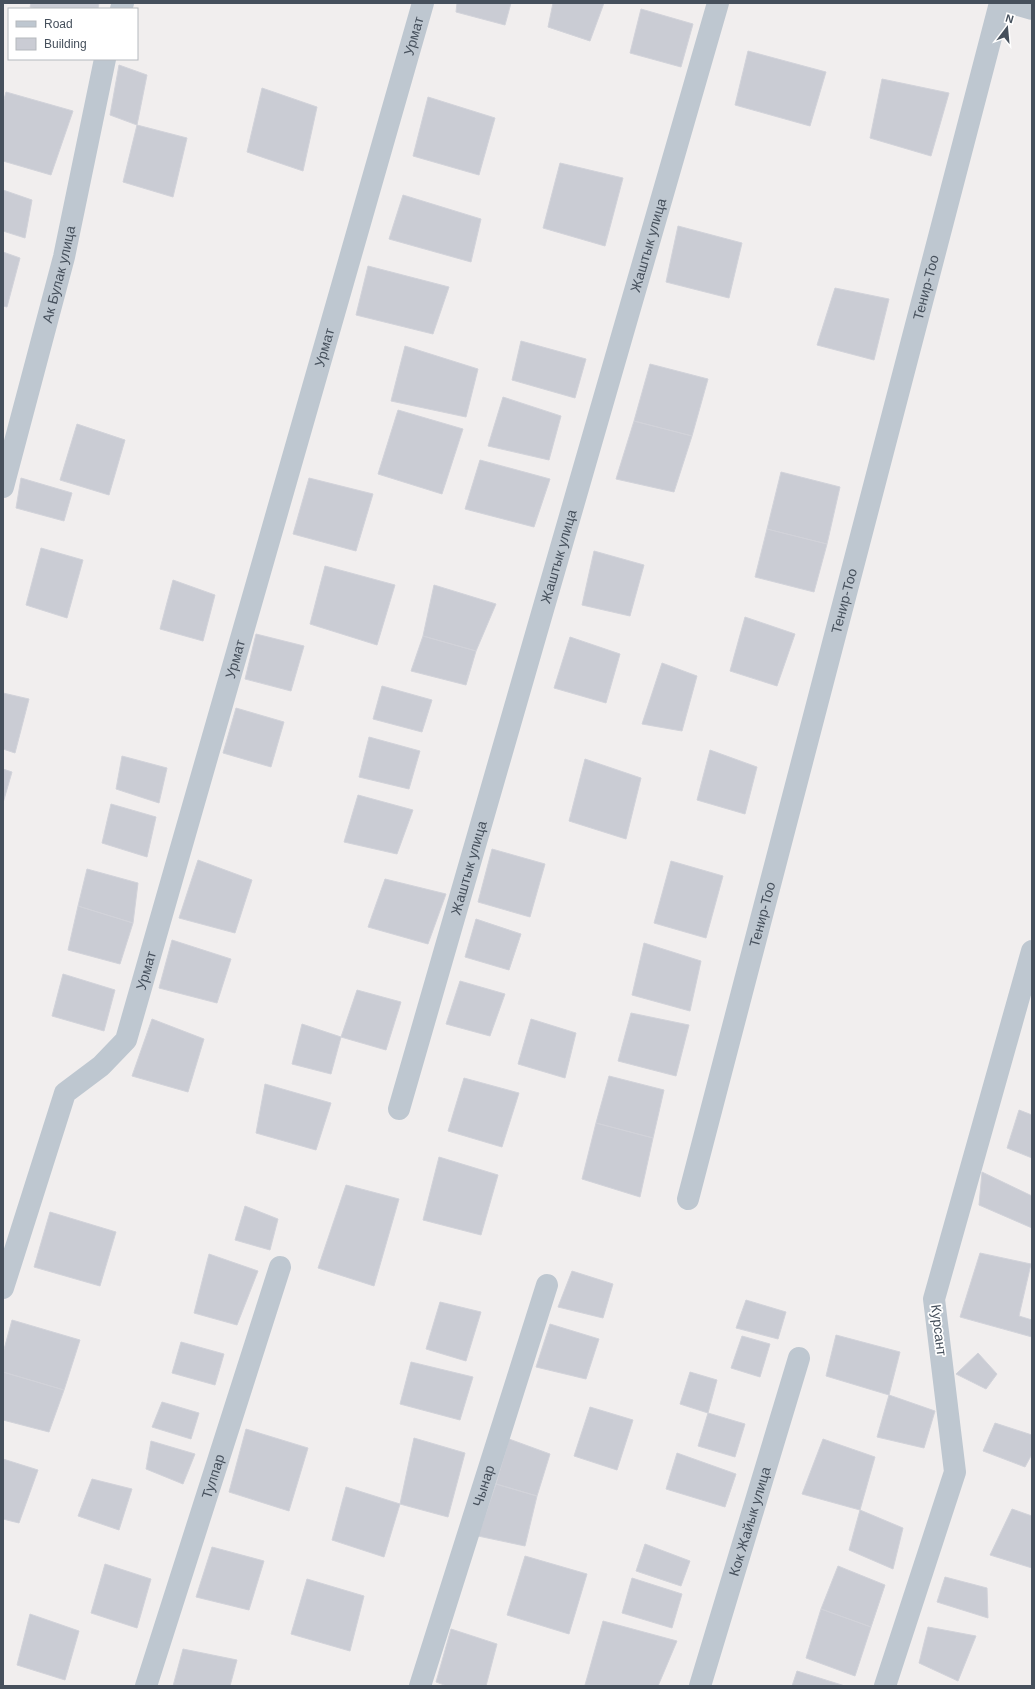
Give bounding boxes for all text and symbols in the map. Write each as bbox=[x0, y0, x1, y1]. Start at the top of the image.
legend bbox=[8, 8, 138, 60]
north arrow bbox=[987, 8, 1027, 48]
text: N bbox=[1004, 12, 1015, 25]
street label: Урмат bbox=[400, 14, 427, 57]
text: Road bbox=[44, 17, 73, 31]
text: Building bbox=[44, 37, 87, 51]
street label: Жаштык улица bbox=[627, 196, 669, 294]
street label: Ак Булак улица bbox=[39, 224, 78, 324]
street label: Тенир-Тоо bbox=[910, 253, 942, 322]
street label: Урмат bbox=[311, 326, 338, 369]
street label: Жаштык улица bbox=[537, 507, 580, 605]
street label: Тенир-Тоо bbox=[828, 567, 860, 635]
street label: Урмат bbox=[222, 637, 248, 680]
street label: Жаштык улица bbox=[447, 819, 490, 917]
street label: Тенир-Тоо bbox=[746, 880, 778, 949]
street label: Урмат bbox=[133, 949, 159, 992]
street label: Курсант bbox=[928, 1303, 950, 1357]
street label: Тулпар bbox=[198, 1452, 228, 1501]
street label: Чынар bbox=[469, 1463, 498, 1509]
street label: Кок Жайык улица bbox=[726, 1465, 774, 1578]

